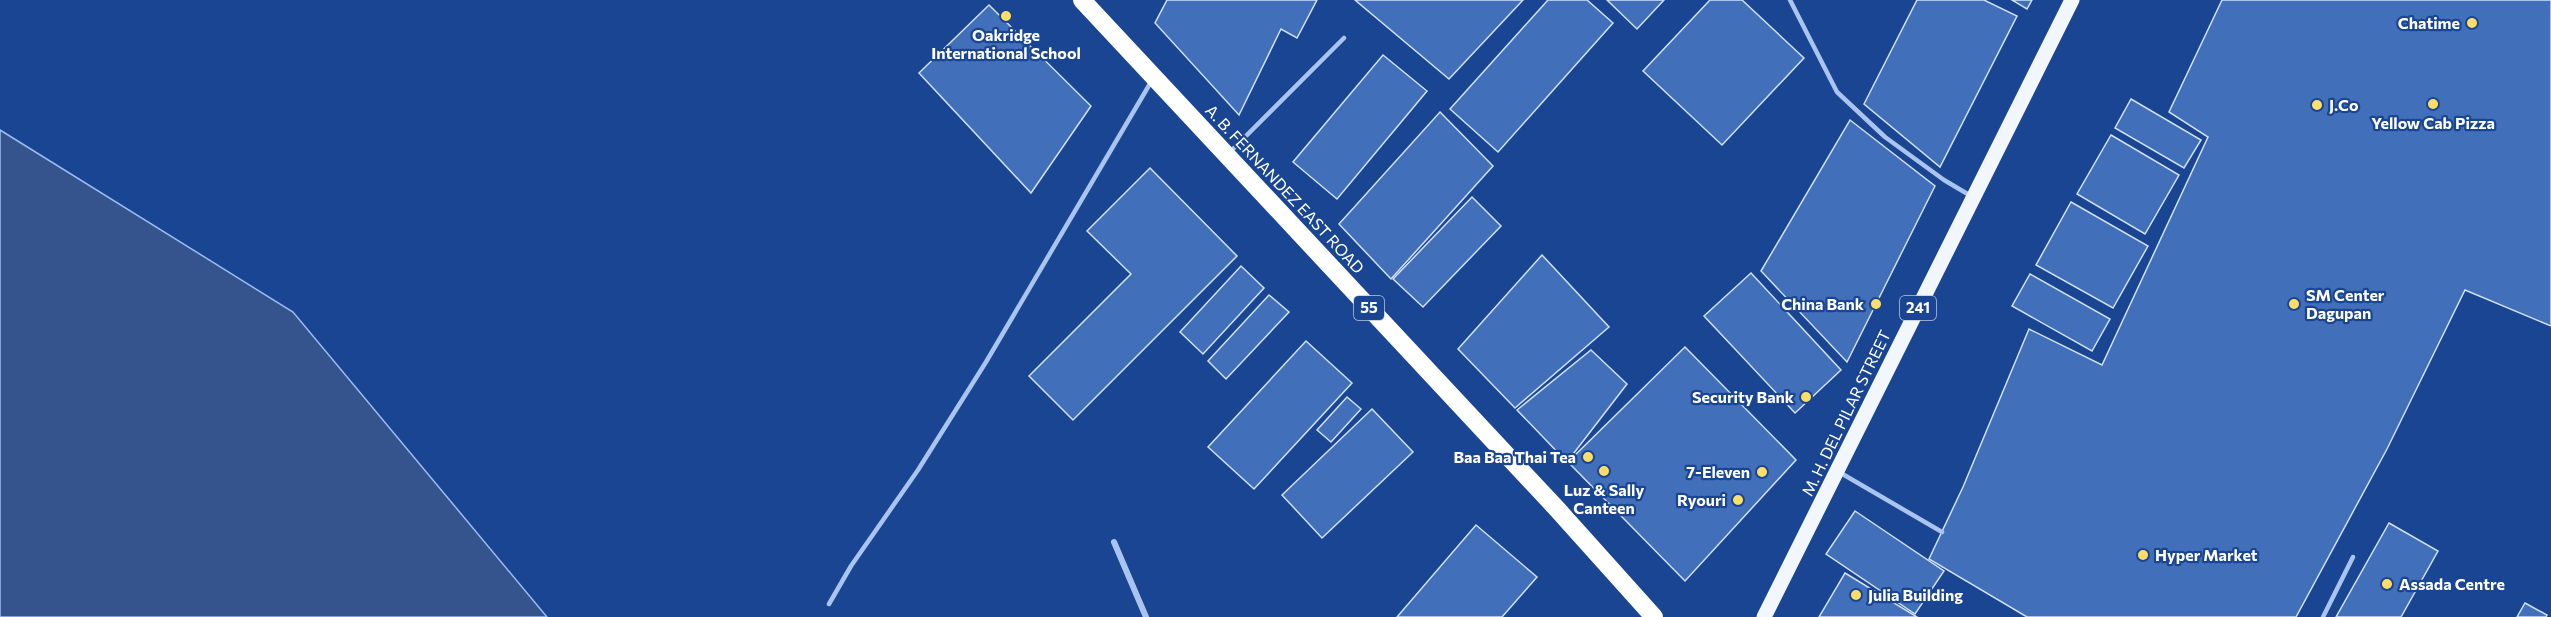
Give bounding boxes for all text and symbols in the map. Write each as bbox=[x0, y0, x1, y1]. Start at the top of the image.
marker: Oakridge International School bbox=[999, 9, 1013, 23]
place label: Chatime bbox=[2398, 13, 2460, 32]
marker: Chatime bbox=[2465, 16, 2479, 30]
place label: Oakridge International School bbox=[931, 25, 1081, 62]
place label: J.Co bbox=[2329, 95, 2359, 114]
marker: Yellow Cab Pizza bbox=[2426, 97, 2440, 111]
marker: J.Co bbox=[2310, 98, 2324, 112]
street label: A. B. FERNANDEZ EAST ROAD bbox=[1202, 100, 1369, 277]
place label: Yellow Cab Pizza bbox=[2371, 113, 2495, 132]
place label: SM Center Dagupan bbox=[2306, 285, 2385, 322]
place label: China Bank bbox=[1781, 294, 1865, 313]
road number: 55 bbox=[1354, 296, 1384, 320]
road number: 241 bbox=[1900, 296, 1936, 320]
marker: China Bank bbox=[1869, 297, 1883, 311]
marker: SM Center Dagupan bbox=[2287, 297, 2301, 311]
street label: M. H. DEL PILAR STREET bbox=[1797, 327, 1894, 499]
place label: Security Bank bbox=[1692, 387, 1795, 406]
marker: Security Bank bbox=[1799, 390, 1813, 404]
place label: Baa Baa Thai Tea bbox=[1453, 447, 1576, 466]
marker: Baa Baa Thai Tea bbox=[1581, 450, 1595, 464]
place label: 7-Eleven bbox=[1686, 462, 1750, 481]
marker: Luz & Sally Canteen bbox=[1597, 464, 1611, 478]
marker: 7-Eleven bbox=[1755, 465, 1769, 479]
place label: Luz & Sally Canteen bbox=[1564, 480, 1644, 517]
place label: Ryouri bbox=[1677, 490, 1726, 509]
marker: Ryouri bbox=[1731, 493, 1745, 507]
place label: Hyper Market bbox=[2155, 545, 2258, 564]
marker: Hyper Market bbox=[2136, 548, 2150, 562]
place label: Assada Centre bbox=[2399, 574, 2505, 593]
marker: Assada Centre bbox=[2380, 577, 2394, 591]
place label: Julia Building bbox=[1868, 585, 1963, 604]
marker: Julia Building bbox=[1849, 588, 1863, 602]

